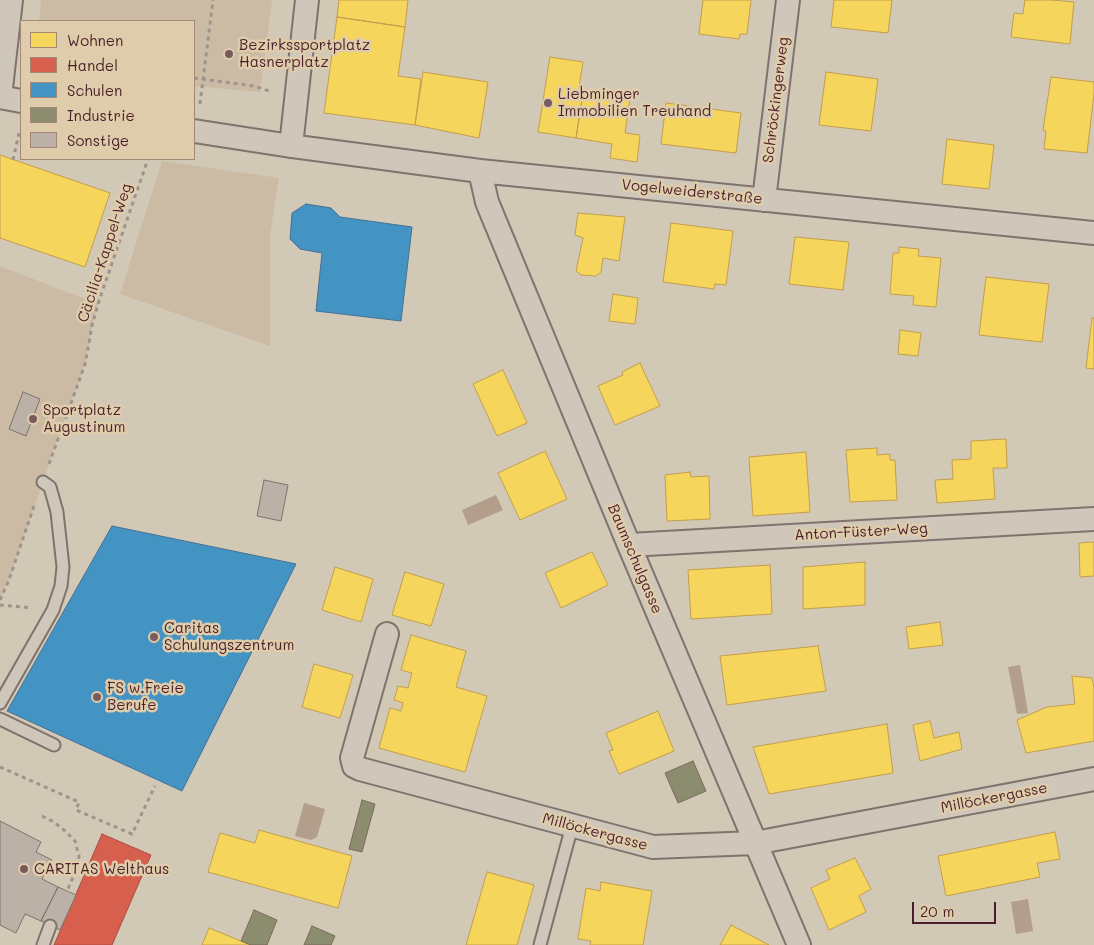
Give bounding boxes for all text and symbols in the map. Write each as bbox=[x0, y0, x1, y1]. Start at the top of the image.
legend bbox=[20, 20, 195, 160]
text: Wohnen bbox=[67, 30, 123, 50]
place label: Bezirkssportplatz Hasnerplatz bbox=[239, 36, 370, 71]
street label: Schröckingerweg bbox=[759, 36, 793, 164]
marker: Bezirkssportplatz Hasnerplatz bbox=[223, 48, 235, 60]
text: Handel bbox=[67, 55, 118, 75]
text: Schulen bbox=[67, 80, 122, 100]
place label: Liebminger Immobilien Treuhand bbox=[558, 85, 711, 120]
marker: Liebminger Immobilien Treuhand bbox=[542, 97, 554, 109]
text: Industrie bbox=[67, 105, 135, 125]
text: Sonstige bbox=[67, 130, 129, 150]
street label: Vogelweiderstraße bbox=[621, 176, 763, 208]
street label: Cäcilia-Kappel-Weg bbox=[74, 181, 136, 325]
place label: Sportplatz Augustinum bbox=[43, 401, 125, 436]
marker: Sportplatz Augustinum bbox=[27, 413, 39, 425]
street label: Baumschulgasse bbox=[604, 502, 666, 616]
street label: Anton-Füster-Weg bbox=[794, 520, 928, 544]
place label: Caritas Schulungszentrum bbox=[164, 619, 294, 654]
marker: Caritas Schulungszentrum bbox=[148, 631, 160, 643]
place label: FS w.Freie Berufe bbox=[107, 679, 184, 714]
marker: FS w.Freie Berufe bbox=[91, 691, 103, 703]
street label: Millöckergasse bbox=[939, 779, 1049, 817]
street label: Millöckergasse bbox=[540, 809, 650, 855]
place label: CARITAS Welthaus bbox=[34, 860, 169, 878]
marker: CARITAS Welthaus bbox=[18, 863, 30, 875]
scale bar bbox=[914, 892, 998, 924]
text: 20 m bbox=[920, 901, 954, 921]

